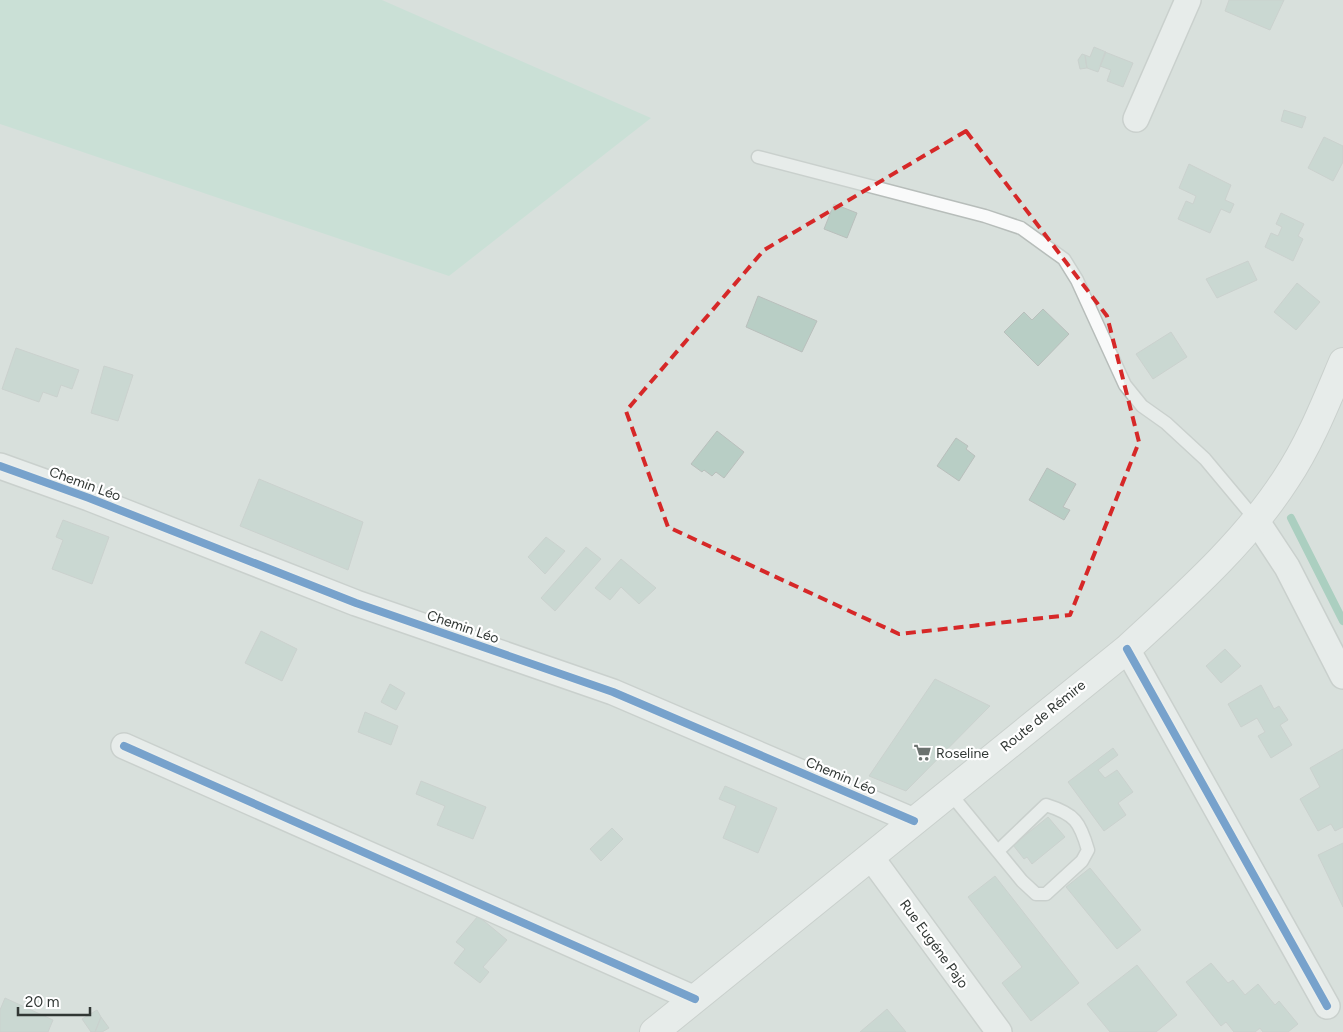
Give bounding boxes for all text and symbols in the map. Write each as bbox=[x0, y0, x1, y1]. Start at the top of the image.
street label: Chemin Léo bbox=[47, 463, 123, 505]
street label: Chemin Léo bbox=[425, 607, 501, 647]
street label: Route de Rémire bbox=[997, 676, 1089, 755]
supermarket icon: Roseline bbox=[912, 743, 932, 763]
place label: Roseline bbox=[936, 745, 989, 762]
street label: Chemin Léo bbox=[803, 754, 879, 798]
street label: Rue Eugéne Pajo bbox=[896, 896, 972, 992]
scale bar bbox=[18, 984, 90, 1016]
text: 20 m bbox=[25, 993, 59, 1011]

